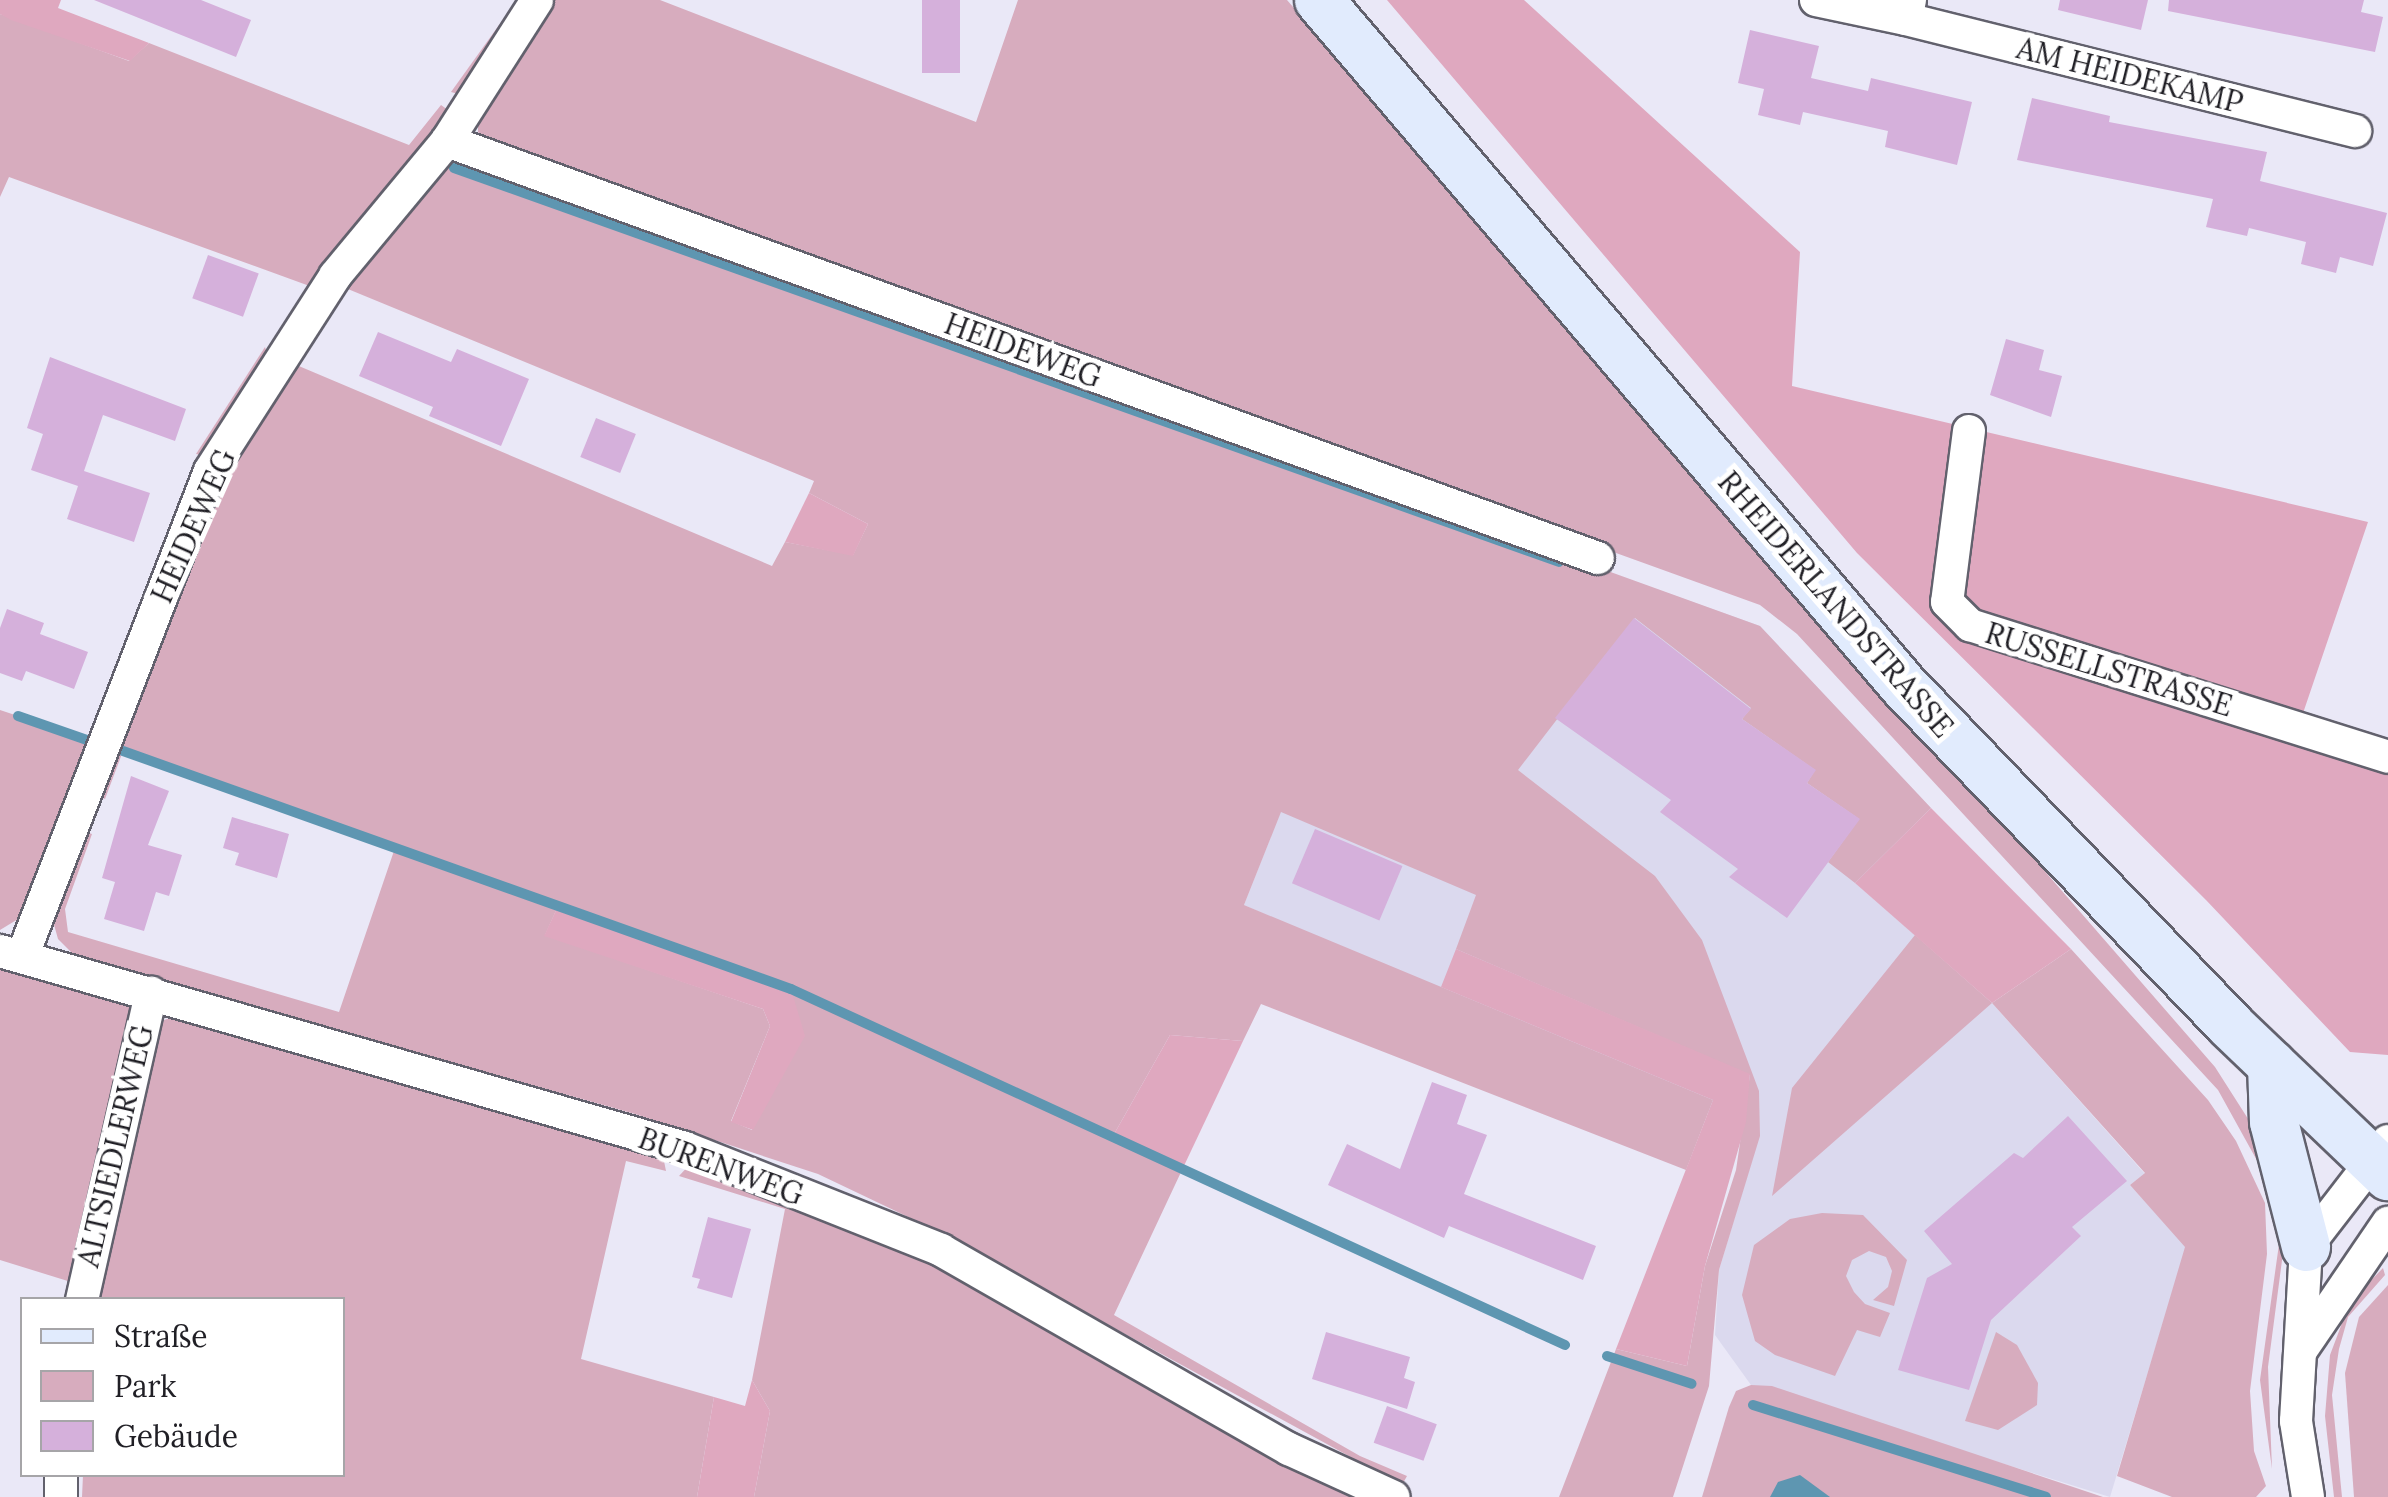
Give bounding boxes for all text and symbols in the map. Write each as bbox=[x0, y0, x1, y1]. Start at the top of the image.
street label: AM HEIDEKAMP bbox=[2013, 29, 2247, 121]
street label: HEIDEWEG bbox=[940, 305, 1106, 395]
street label: HEIDEWEG bbox=[143, 444, 243, 608]
street label: RHEIDERLANDSTRASSE bbox=[1711, 464, 1961, 744]
street label: RUSSELLSTRASSE bbox=[1981, 614, 2237, 724]
street label: ALTSIEDLERWEG bbox=[70, 1022, 160, 1270]
street label: BURENWEG bbox=[634, 1120, 808, 1212]
legend bbox=[20, 1297, 345, 1477]
text: Straße bbox=[114, 1317, 207, 1355]
text: Park bbox=[114, 1367, 176, 1405]
text: Gebäude bbox=[114, 1417, 238, 1455]

